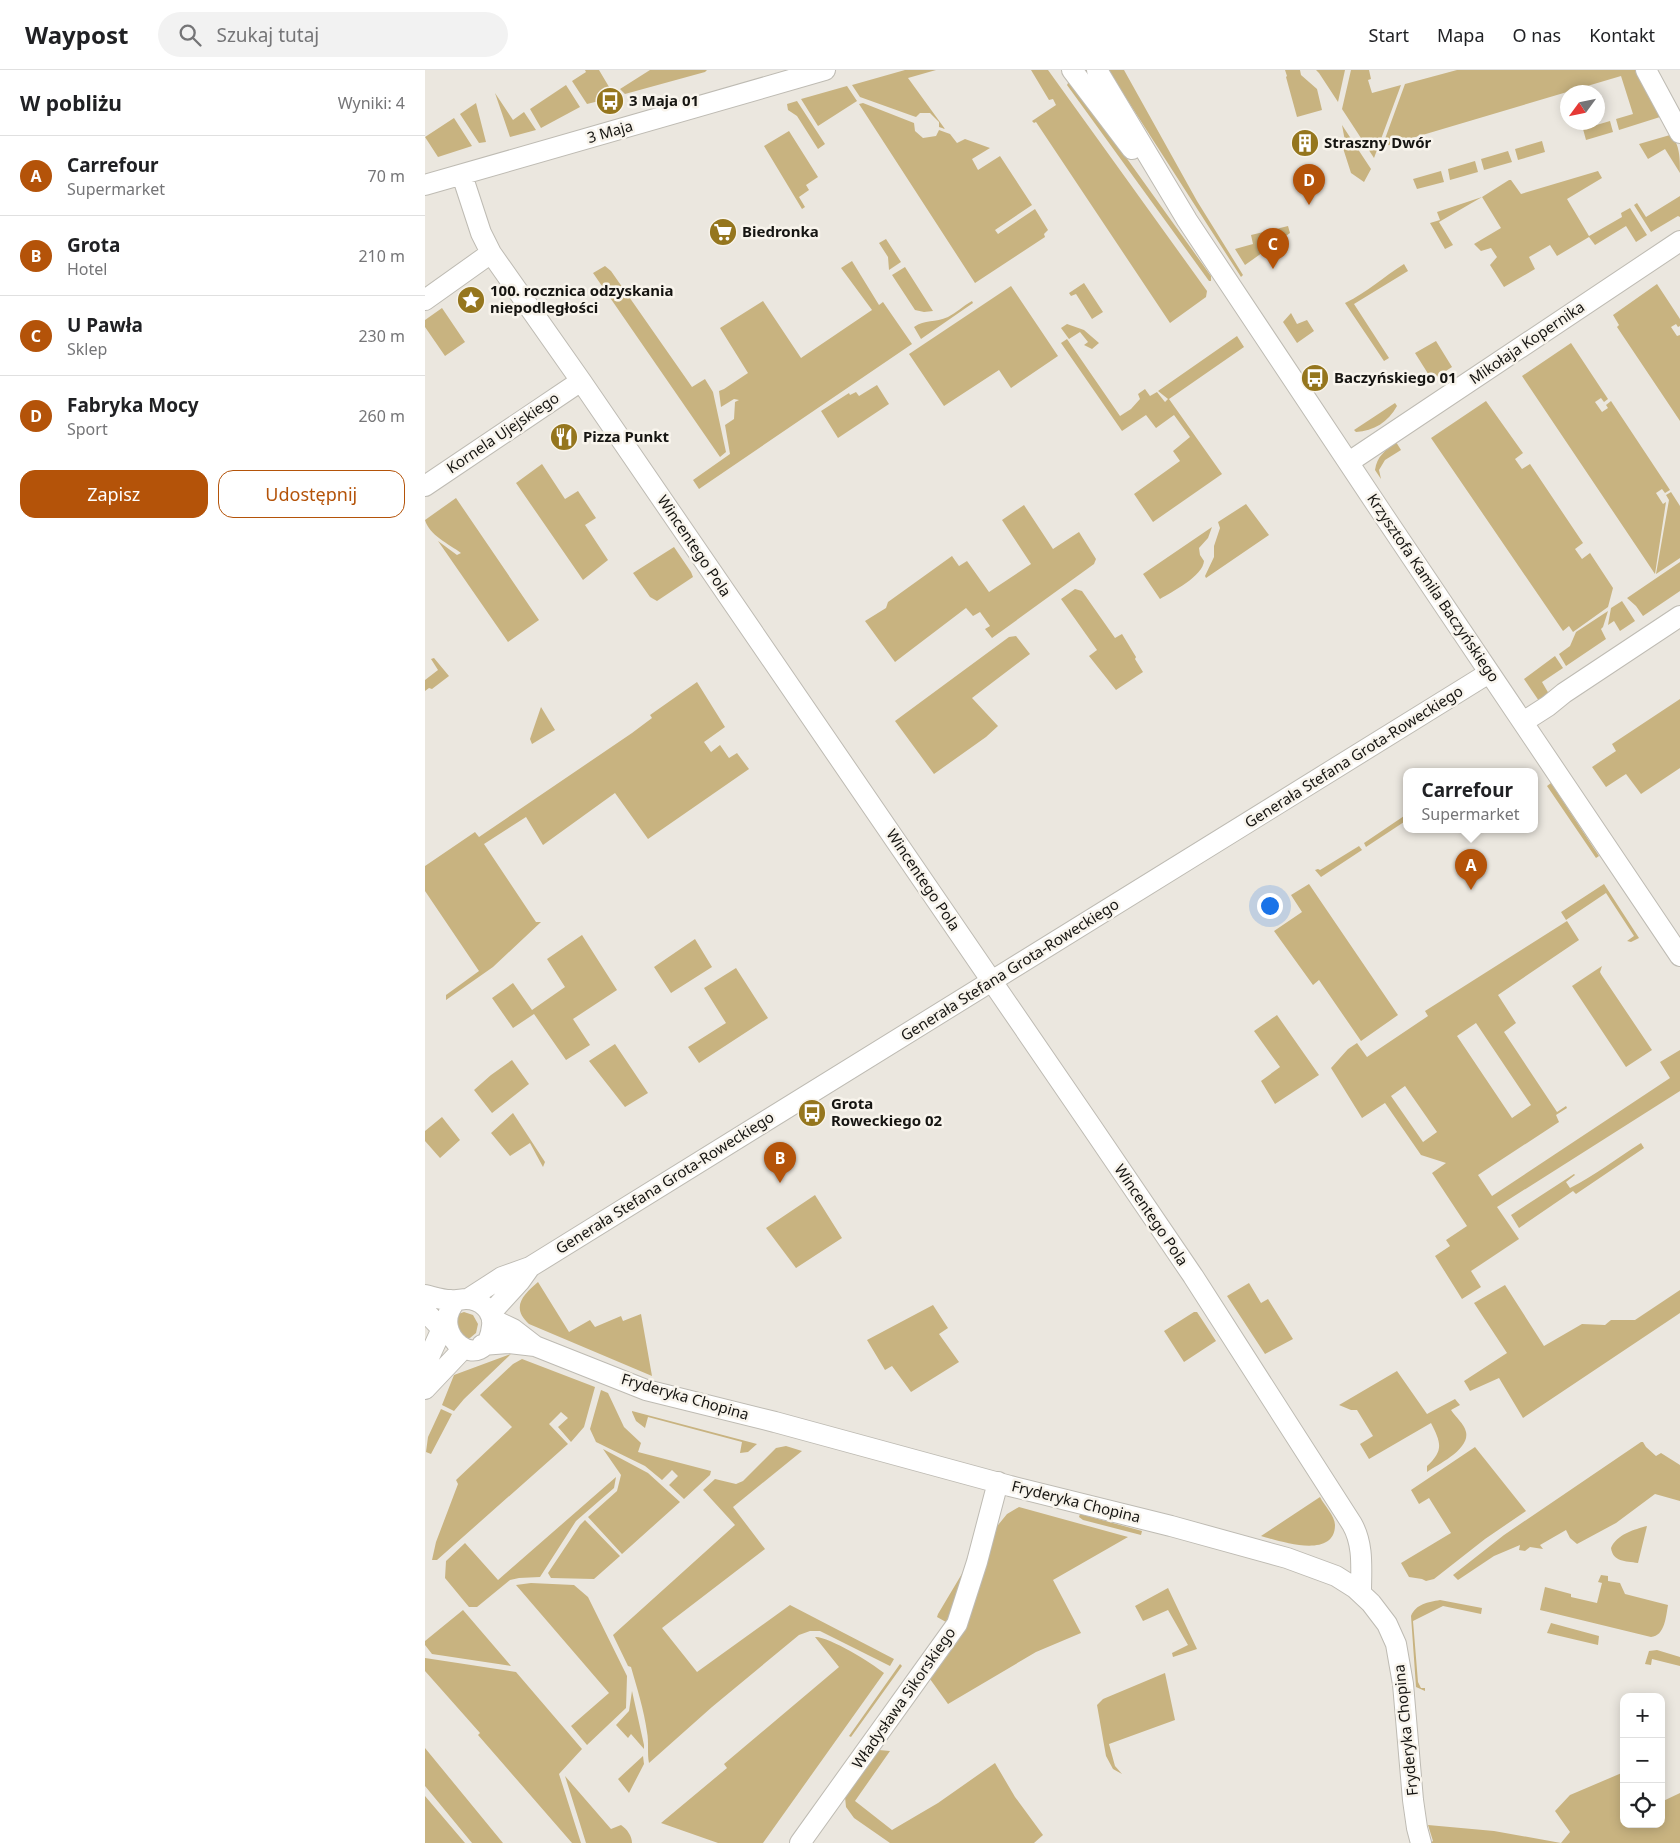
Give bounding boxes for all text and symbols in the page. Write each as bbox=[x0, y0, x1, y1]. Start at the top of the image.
search box bbox=[158, 12, 508, 57]
text: Waypost bbox=[25, 18, 128, 51]
icon: search bbox=[176, 21, 204, 49]
text: Szukaj tutaj bbox=[216, 22, 319, 48]
text: Start bbox=[1369, 23, 1409, 47]
text: Mapa bbox=[1437, 23, 1485, 47]
text: O nas bbox=[1513, 23, 1561, 47]
text: Kontakt bbox=[1589, 23, 1655, 47]
north arrow bbox=[1560, 85, 1605, 130]
bus stop icon: 3 Maja 01 bbox=[595, 86, 625, 116]
text: W pobliżu bbox=[20, 89, 122, 117]
place label: 3 Maja 01 bbox=[629, 90, 699, 110]
text: Wyniki: 4 bbox=[338, 92, 405, 114]
street label: 3 Maja bbox=[584, 115, 635, 147]
building icon: Straszny Dwór bbox=[1290, 128, 1320, 158]
place label: Straszny Dwór bbox=[1324, 132, 1432, 152]
text: Carrefour bbox=[67, 152, 159, 178]
pin: D bbox=[1293, 164, 1325, 205]
text: A bbox=[30, 165, 42, 187]
text: 70 m bbox=[368, 165, 405, 187]
text: Supermarket bbox=[67, 178, 165, 200]
supermarket icon: Biedronka bbox=[708, 217, 738, 247]
place label: Biedronka bbox=[742, 221, 819, 241]
pin: C bbox=[1257, 228, 1289, 269]
text: Grota bbox=[67, 232, 120, 258]
text: B bbox=[31, 245, 41, 267]
text: 210 m bbox=[358, 245, 405, 267]
text: Hotel bbox=[67, 258, 107, 280]
place label: 100. rocznica odzyskania niepodległości bbox=[490, 280, 673, 317]
place icon: 100. rocznica odzyskania niepodległości bbox=[456, 285, 486, 315]
street label: Mikołaja Kopernika bbox=[1465, 296, 1588, 388]
text: U Pawła bbox=[67, 312, 143, 338]
text: C bbox=[31, 325, 41, 347]
text: 230 m bbox=[358, 325, 405, 347]
text: Sklep bbox=[67, 338, 107, 360]
bus stop icon: Baczyńskiego 01 bbox=[1300, 363, 1330, 393]
place label: Baczyńskiego 01 bbox=[1334, 367, 1457, 387]
street label: Kornela Ujejskiego bbox=[442, 387, 563, 477]
text: Fabryka Mocy bbox=[67, 392, 199, 418]
text: D bbox=[30, 405, 42, 427]
text: 260 m bbox=[358, 405, 405, 427]
text: Sport bbox=[67, 418, 108, 440]
restaurant icon: Pizza Punkt bbox=[549, 422, 579, 452]
place label: Pizza Punkt bbox=[583, 426, 670, 446]
button: Zapisz bbox=[20, 470, 208, 518]
button: Udostępnij bbox=[218, 470, 405, 518]
street label: Krzysztofa Kamila Baczyńskiego bbox=[1363, 489, 1505, 686]
street label: Wincentego Pola bbox=[653, 491, 736, 600]
street label: Generała Stefana Grota-Roweckiego bbox=[1241, 680, 1466, 832]
popup bbox=[1403, 768, 1538, 833]
text: Carrefour bbox=[1421, 777, 1513, 803]
text: Supermarket bbox=[1421, 803, 1520, 825]
street label: Wincentego Pola bbox=[882, 825, 965, 934]
pin: A bbox=[1455, 849, 1487, 890]
street label: Generała Stefana Grota-Roweckiego bbox=[897, 893, 1122, 1045]
your location bbox=[1257, 893, 1283, 919]
place label: Grota Roweckiego 02 bbox=[831, 1093, 943, 1130]
bus stop icon: Grota Roweckiego 02 bbox=[797, 1098, 827, 1128]
street label: Generała Stefana Grota-Roweckiego bbox=[552, 1106, 777, 1258]
pin: B bbox=[764, 1142, 796, 1183]
street label: Wincentego Pola bbox=[1110, 1160, 1193, 1269]
street label: Fryderyka Chopina bbox=[619, 1368, 752, 1424]
street label: Fryderyka Chopina bbox=[1010, 1475, 1143, 1527]
street label: Władysława Sikorskiego bbox=[847, 1623, 960, 1772]
street label: Fryderyka Chopina bbox=[1388, 1663, 1422, 1797]
map controls bbox=[1620, 1693, 1665, 1828]
button: + bbox=[1620, 1693, 1665, 1738]
button: − bbox=[1620, 1738, 1665, 1783]
button: locate bbox=[1620, 1783, 1665, 1828]

